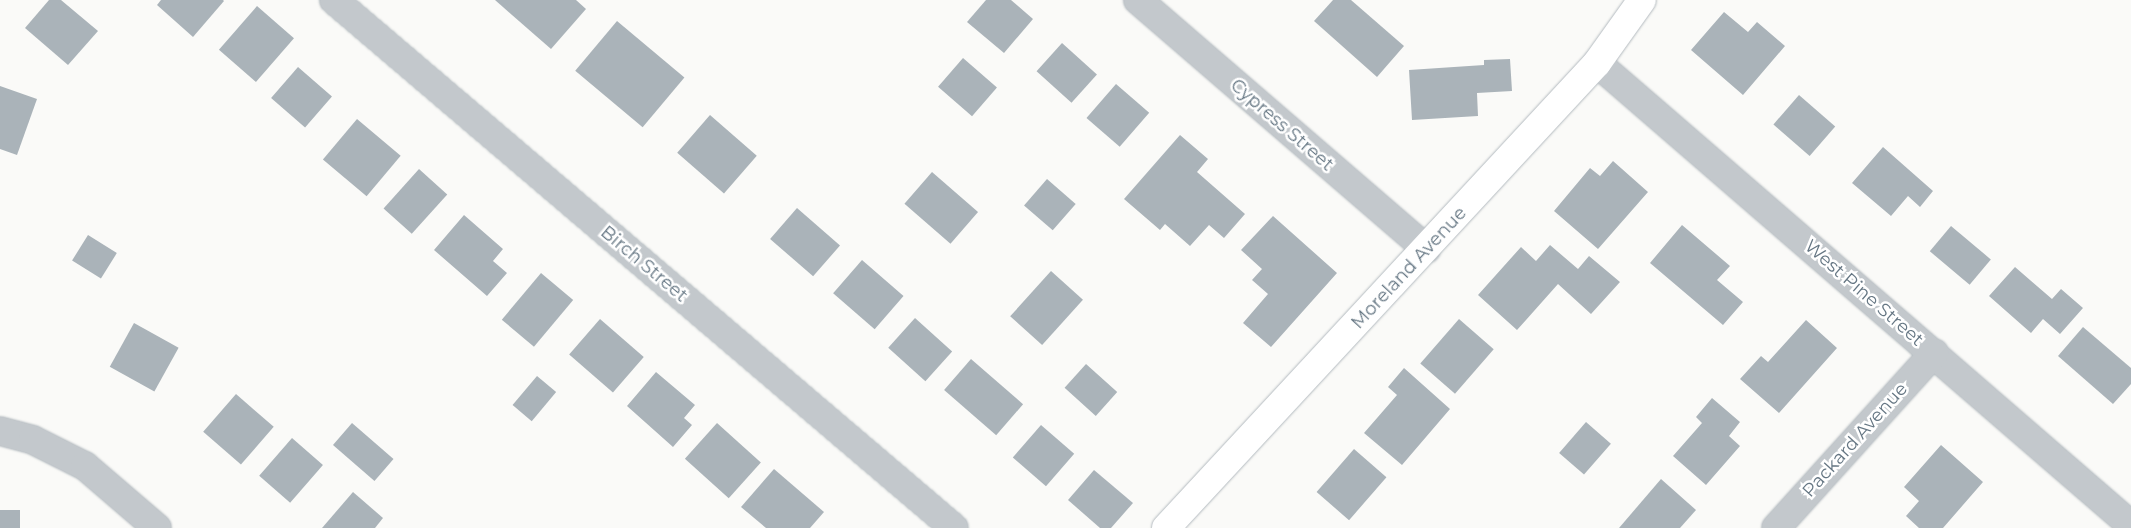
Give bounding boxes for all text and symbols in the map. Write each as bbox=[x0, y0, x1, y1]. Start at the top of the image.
street label: Cypress Street bbox=[1226, 74, 1338, 176]
street label: Moreland Avenue bbox=[1347, 203, 1471, 333]
street label: Birch Street bbox=[596, 221, 692, 307]
street label: West Pine Street bbox=[1800, 235, 1928, 351]
street label: Packard Avenue bbox=[1798, 378, 1912, 502]

